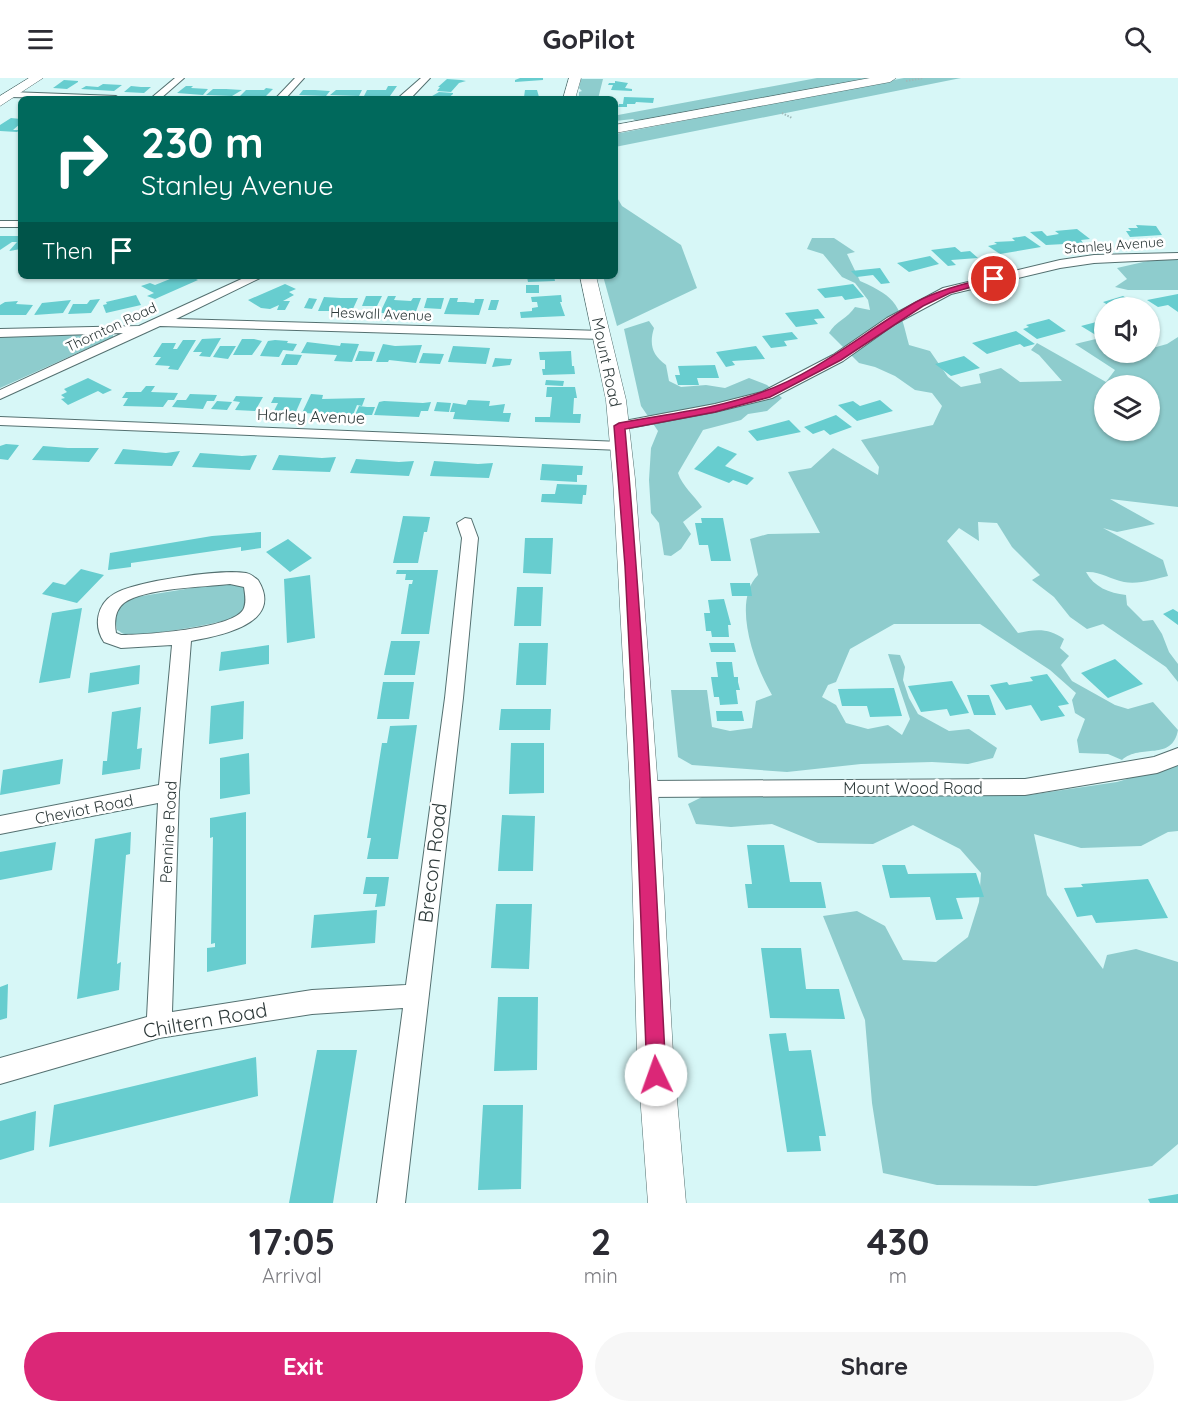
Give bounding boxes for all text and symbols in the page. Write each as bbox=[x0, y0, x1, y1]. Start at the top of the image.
text: GoPilot bbox=[542, 22, 636, 56]
icon: menu bbox=[24, 23, 57, 56]
icon: search bbox=[1121, 23, 1154, 56]
text: 230 m bbox=[141, 116, 264, 169]
icon: right bbox=[42, 120, 120, 198]
text: Stanley Avenue bbox=[141, 168, 333, 202]
street label: Stanley Avenue bbox=[1064, 233, 1164, 257]
icon: arrive bbox=[105, 234, 138, 267]
text: Then bbox=[42, 237, 93, 265]
pin bbox=[968, 253, 1019, 304]
icon: arrive bbox=[977, 262, 1010, 295]
map controls bbox=[1094, 297, 1160, 441]
button: sound bbox=[1094, 297, 1160, 363]
street label: Thornton Road bbox=[63, 298, 159, 356]
street label: Heswall Avenue bbox=[330, 303, 432, 325]
street label: Mount Road bbox=[588, 316, 626, 408]
button: layers bbox=[1094, 375, 1160, 441]
street label: Harley Avenue bbox=[257, 404, 365, 428]
street label: Mount Wood Road bbox=[843, 778, 983, 798]
street label: Pennine Road bbox=[155, 780, 181, 884]
street label: Cheviot Road bbox=[33, 790, 135, 828]
street label: Brecon Road bbox=[412, 802, 452, 924]
street label: Chiltern Road bbox=[141, 997, 269, 1043]
position arrow bbox=[624, 1043, 688, 1107]
text: 17:05 bbox=[249, 1219, 335, 1264]
text: 2 bbox=[591, 1219, 611, 1264]
text: 430 bbox=[867, 1219, 929, 1264]
text: Arrival bbox=[262, 1263, 322, 1288]
text: min bbox=[584, 1263, 618, 1288]
text: m bbox=[889, 1263, 907, 1288]
button: Exit bbox=[24, 1332, 583, 1401]
button: Share bbox=[595, 1332, 1154, 1401]

